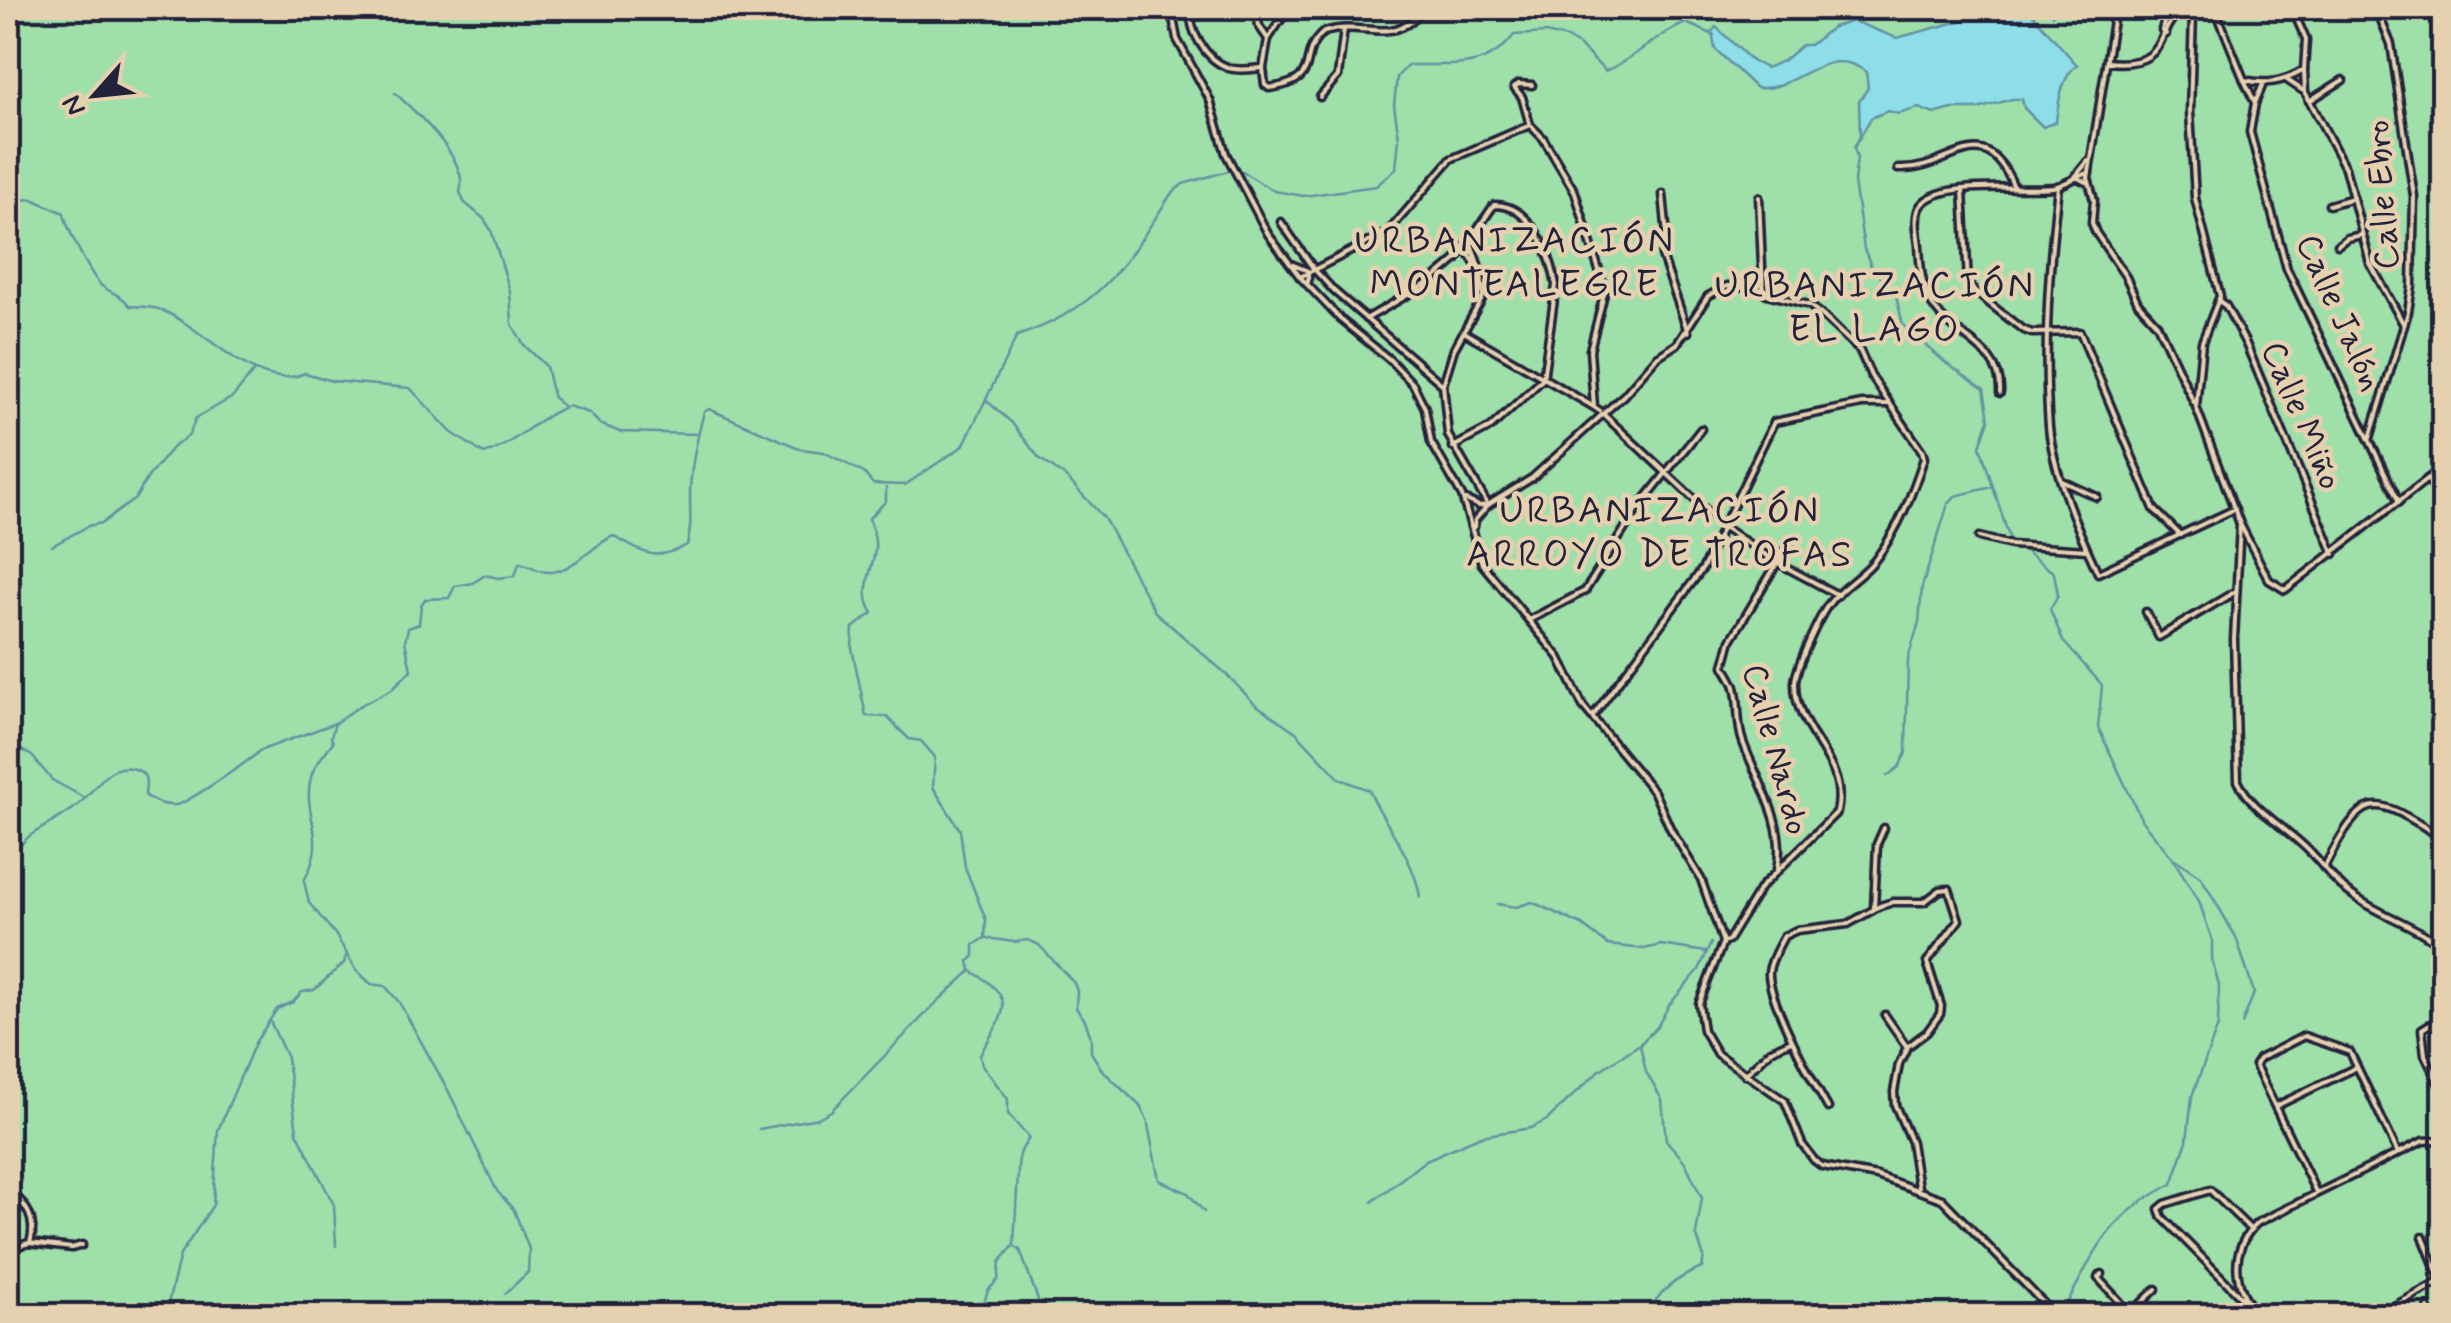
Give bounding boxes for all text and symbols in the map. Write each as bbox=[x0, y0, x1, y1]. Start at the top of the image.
north arrow bbox=[45, 45, 145, 145]
text: N bbox=[54, 89, 96, 122]
street label: Calle Ebro bbox=[2355, 118, 2411, 271]
district label: URBANIZACIÓN MONTEALEGRE bbox=[1355, 217, 1675, 310]
street label: Calle Jalón bbox=[2284, 227, 2394, 399]
district label: URBANIZACIÓN EL LAGO bbox=[1715, 262, 2035, 355]
street label: Calle Miño bbox=[2249, 335, 2353, 497]
district label: URBANIZACIÓN ARROYO DE TROFAS bbox=[1466, 487, 1854, 580]
street label: Calle Nardo bbox=[1730, 659, 1820, 840]

